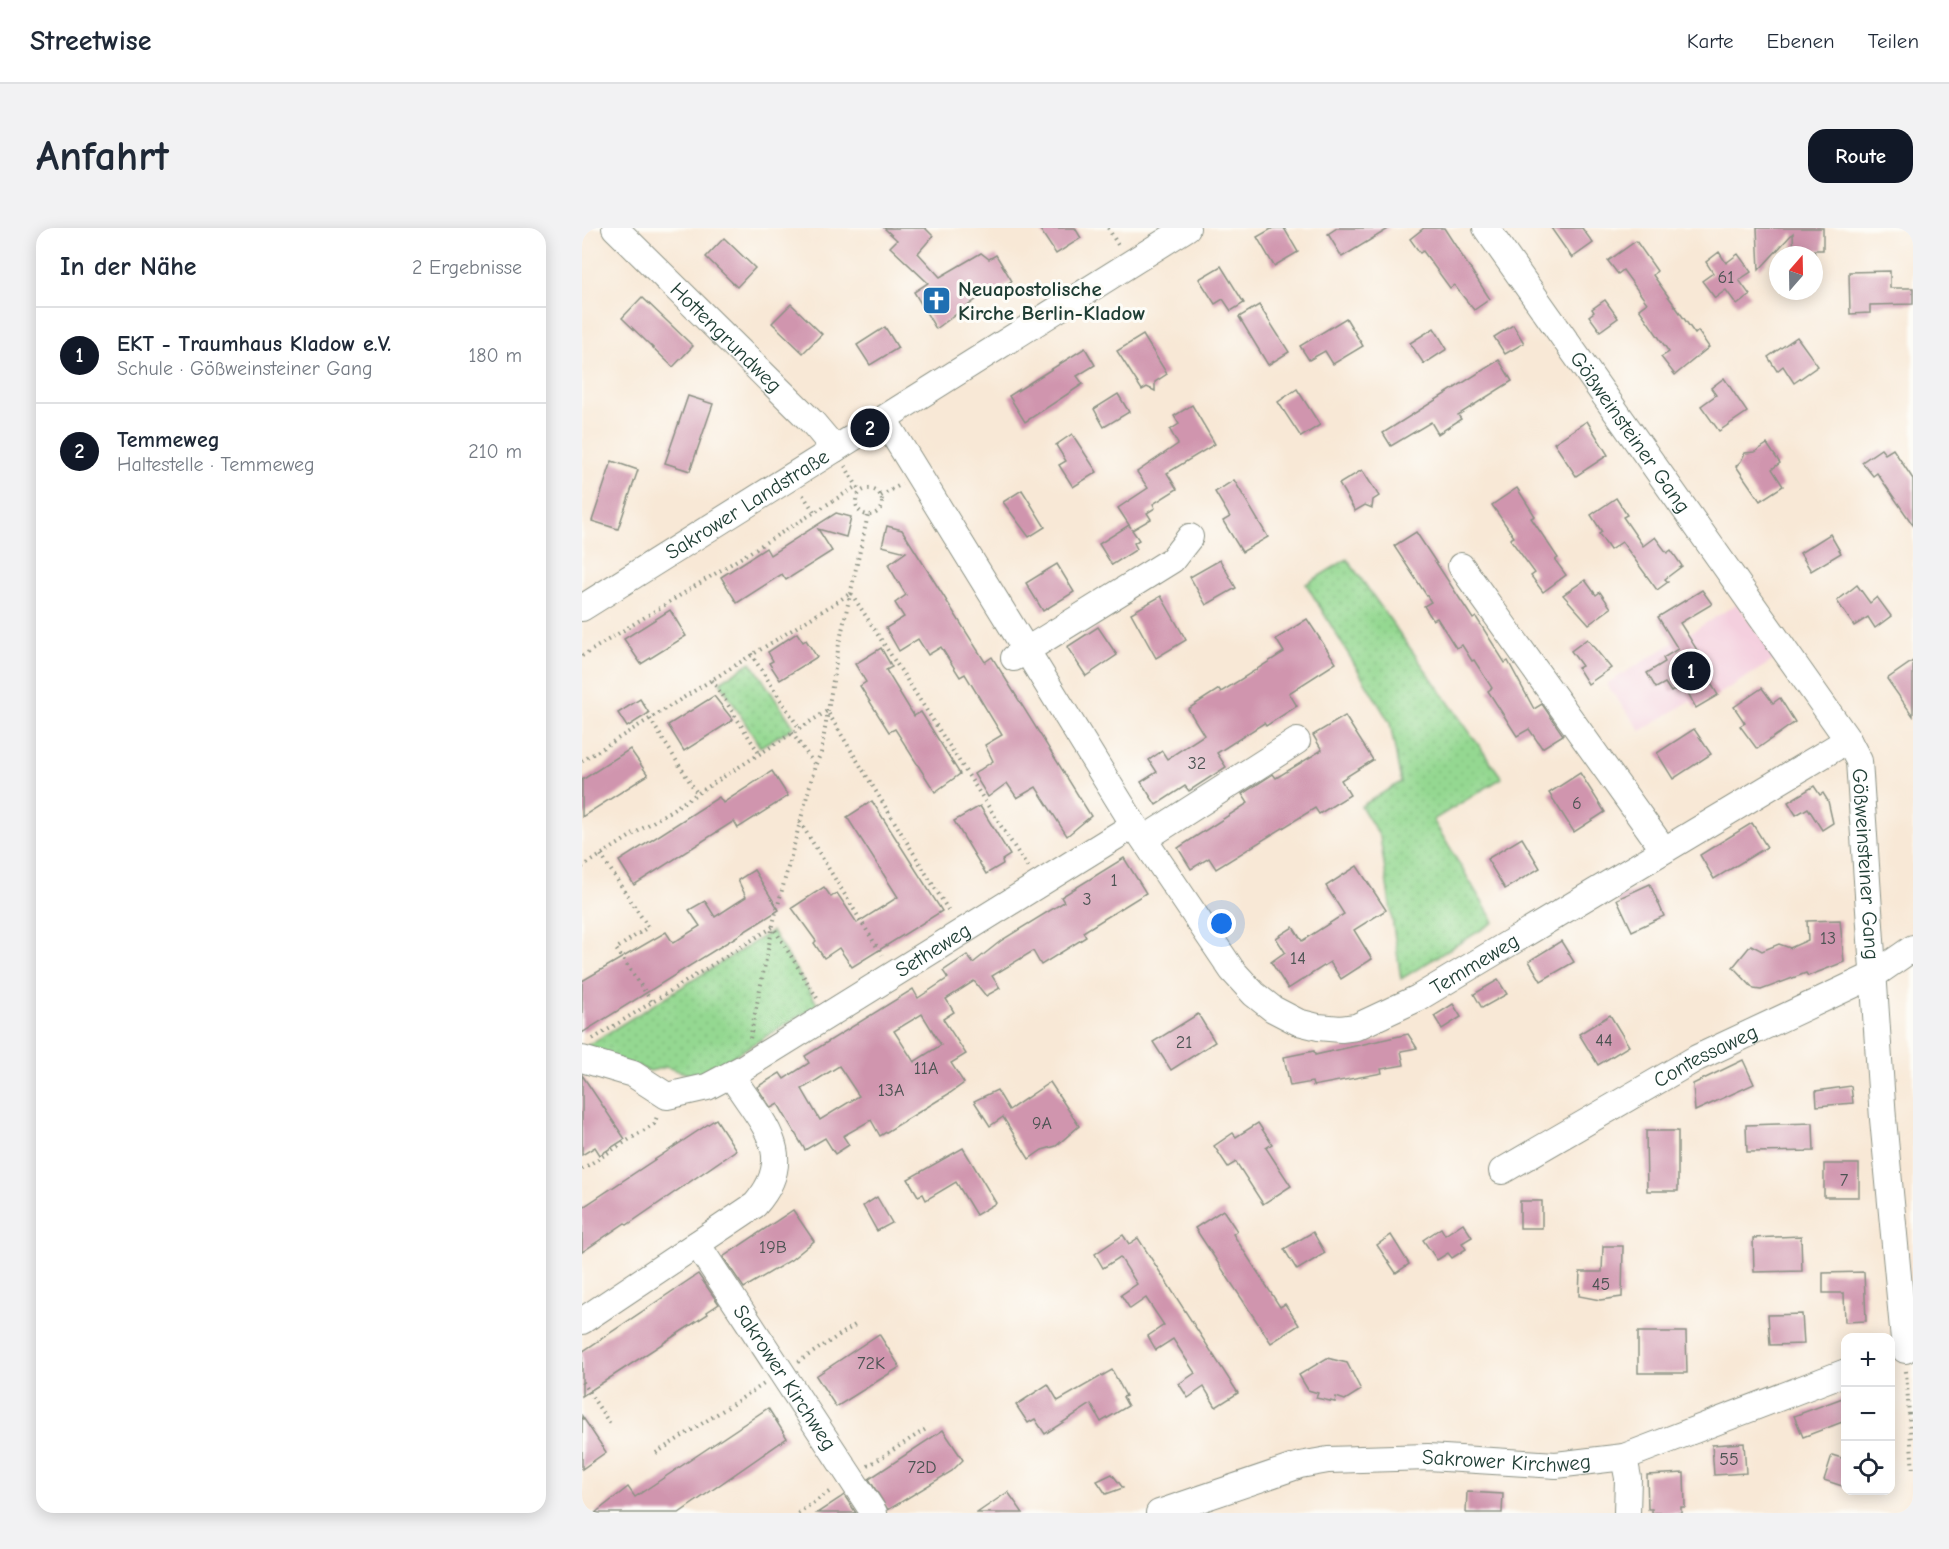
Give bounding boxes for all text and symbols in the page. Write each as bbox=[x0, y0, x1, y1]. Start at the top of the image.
text: Streetwise bbox=[30, 25, 151, 57]
text: Karte bbox=[1687, 29, 1734, 53]
text: Ebenen bbox=[1767, 29, 1835, 53]
text: Teilen bbox=[1868, 29, 1919, 53]
button: Route bbox=[1808, 129, 1913, 183]
text: Anfahrt bbox=[36, 132, 169, 181]
north arrow bbox=[1769, 246, 1823, 300]
text: In der Nähe bbox=[60, 252, 197, 282]
text: 2 Ergebnisse bbox=[412, 256, 522, 279]
house number: 61 bbox=[1718, 267, 1734, 288]
place label: Neuapostolische Kirche Berlin-Kladow bbox=[958, 277, 1145, 325]
street label: Hottengrundweg bbox=[666, 278, 787, 397]
church icon: Neuapostolische Kirche Berlin-Kladow bbox=[921, 285, 953, 317]
text: EKT - Traumhaus Kladow e.V. bbox=[117, 331, 391, 357]
text: 1 bbox=[76, 344, 83, 367]
text: 180 m bbox=[468, 344, 522, 367]
street label: Gößweinsteiner Gang bbox=[1565, 347, 1696, 517]
text: Schule · Gößweinsteiner Gang bbox=[117, 357, 373, 380]
pin: 2 bbox=[850, 406, 890, 450]
text: Temmeweg bbox=[117, 427, 220, 453]
text: 2 bbox=[75, 440, 84, 463]
text: 210 m bbox=[468, 440, 522, 463]
street label: Sakrower Landstraße bbox=[661, 444, 833, 565]
text: Haltestelle · Temmeweg bbox=[117, 453, 315, 476]
pin: 1 bbox=[1672, 648, 1710, 694]
house number: 32 bbox=[1188, 753, 1206, 774]
street label: Gößweinsteiner Gang bbox=[1848, 767, 1884, 961]
house number: 6 bbox=[1572, 793, 1582, 814]
house number: 1 bbox=[1110, 870, 1118, 891]
house number: 3 bbox=[1082, 889, 1092, 910]
your location bbox=[1207, 909, 1236, 938]
street label: Setheweg bbox=[891, 918, 975, 982]
street label: Temmeweg bbox=[1426, 928, 1523, 1000]
house number: 13 bbox=[1820, 928, 1836, 949]
house number: 14 bbox=[1290, 948, 1306, 969]
street label: Contessaweg bbox=[1649, 1019, 1761, 1093]
house number: 44 bbox=[1595, 1030, 1613, 1051]
house number: 21 bbox=[1176, 1032, 1192, 1053]
house number: 11A bbox=[914, 1058, 938, 1079]
house number: 13A bbox=[878, 1080, 904, 1101]
house number: 9A bbox=[1032, 1113, 1052, 1134]
house number: 7 bbox=[1840, 1170, 1849, 1191]
house number: 19B bbox=[759, 1237, 787, 1258]
house number: 45 bbox=[1592, 1274, 1610, 1295]
street label: Sakrower Kirchweg bbox=[728, 1300, 841, 1455]
map controls bbox=[1841, 1333, 1895, 1495]
button: + bbox=[1841, 1333, 1895, 1387]
house number: 72K bbox=[857, 1353, 885, 1374]
button: − bbox=[1841, 1387, 1895, 1441]
button: locate bbox=[1841, 1441, 1895, 1495]
street label: Sakrower Kirchweg bbox=[1422, 1445, 1592, 1477]
house number: 55 bbox=[1719, 1449, 1739, 1470]
house number: 72D bbox=[907, 1457, 937, 1478]

